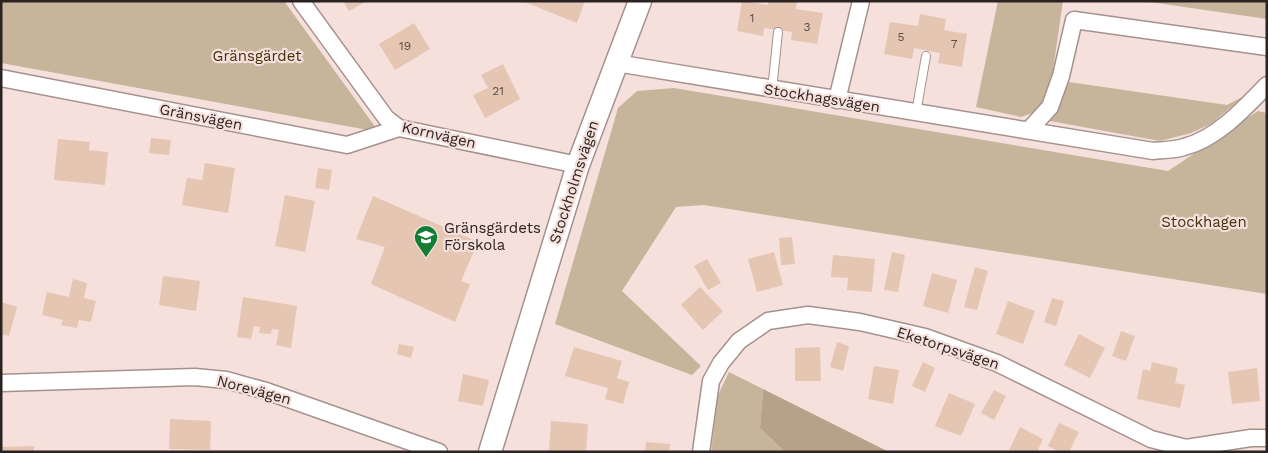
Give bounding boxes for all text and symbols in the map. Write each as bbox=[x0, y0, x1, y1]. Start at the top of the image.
house number: 1 bbox=[750, 11, 754, 25]
house number: 3 bbox=[804, 20, 811, 34]
house number: 5 bbox=[898, 30, 905, 44]
house number: 7 bbox=[951, 37, 958, 51]
house number: 19 bbox=[399, 39, 411, 53]
park label: Gränsgärdet bbox=[213, 47, 302, 65]
street label: Stockhagsvägen bbox=[763, 80, 881, 116]
house number: 21 bbox=[492, 84, 504, 98]
street label: Gränsvägen bbox=[158, 100, 244, 134]
street label: Kornvägen bbox=[400, 118, 478, 152]
street label: Stockholmsvägen bbox=[546, 118, 602, 246]
park label: Stockhagen bbox=[1161, 213, 1247, 231]
place label: Gränsgärdets Förskola bbox=[444, 219, 541, 254]
school or university icon: Gränsgärdets Förskola bbox=[413, 224, 439, 258]
street label: Eketorpsvägen bbox=[894, 323, 1002, 373]
street label: Norevägen bbox=[215, 371, 293, 409]

